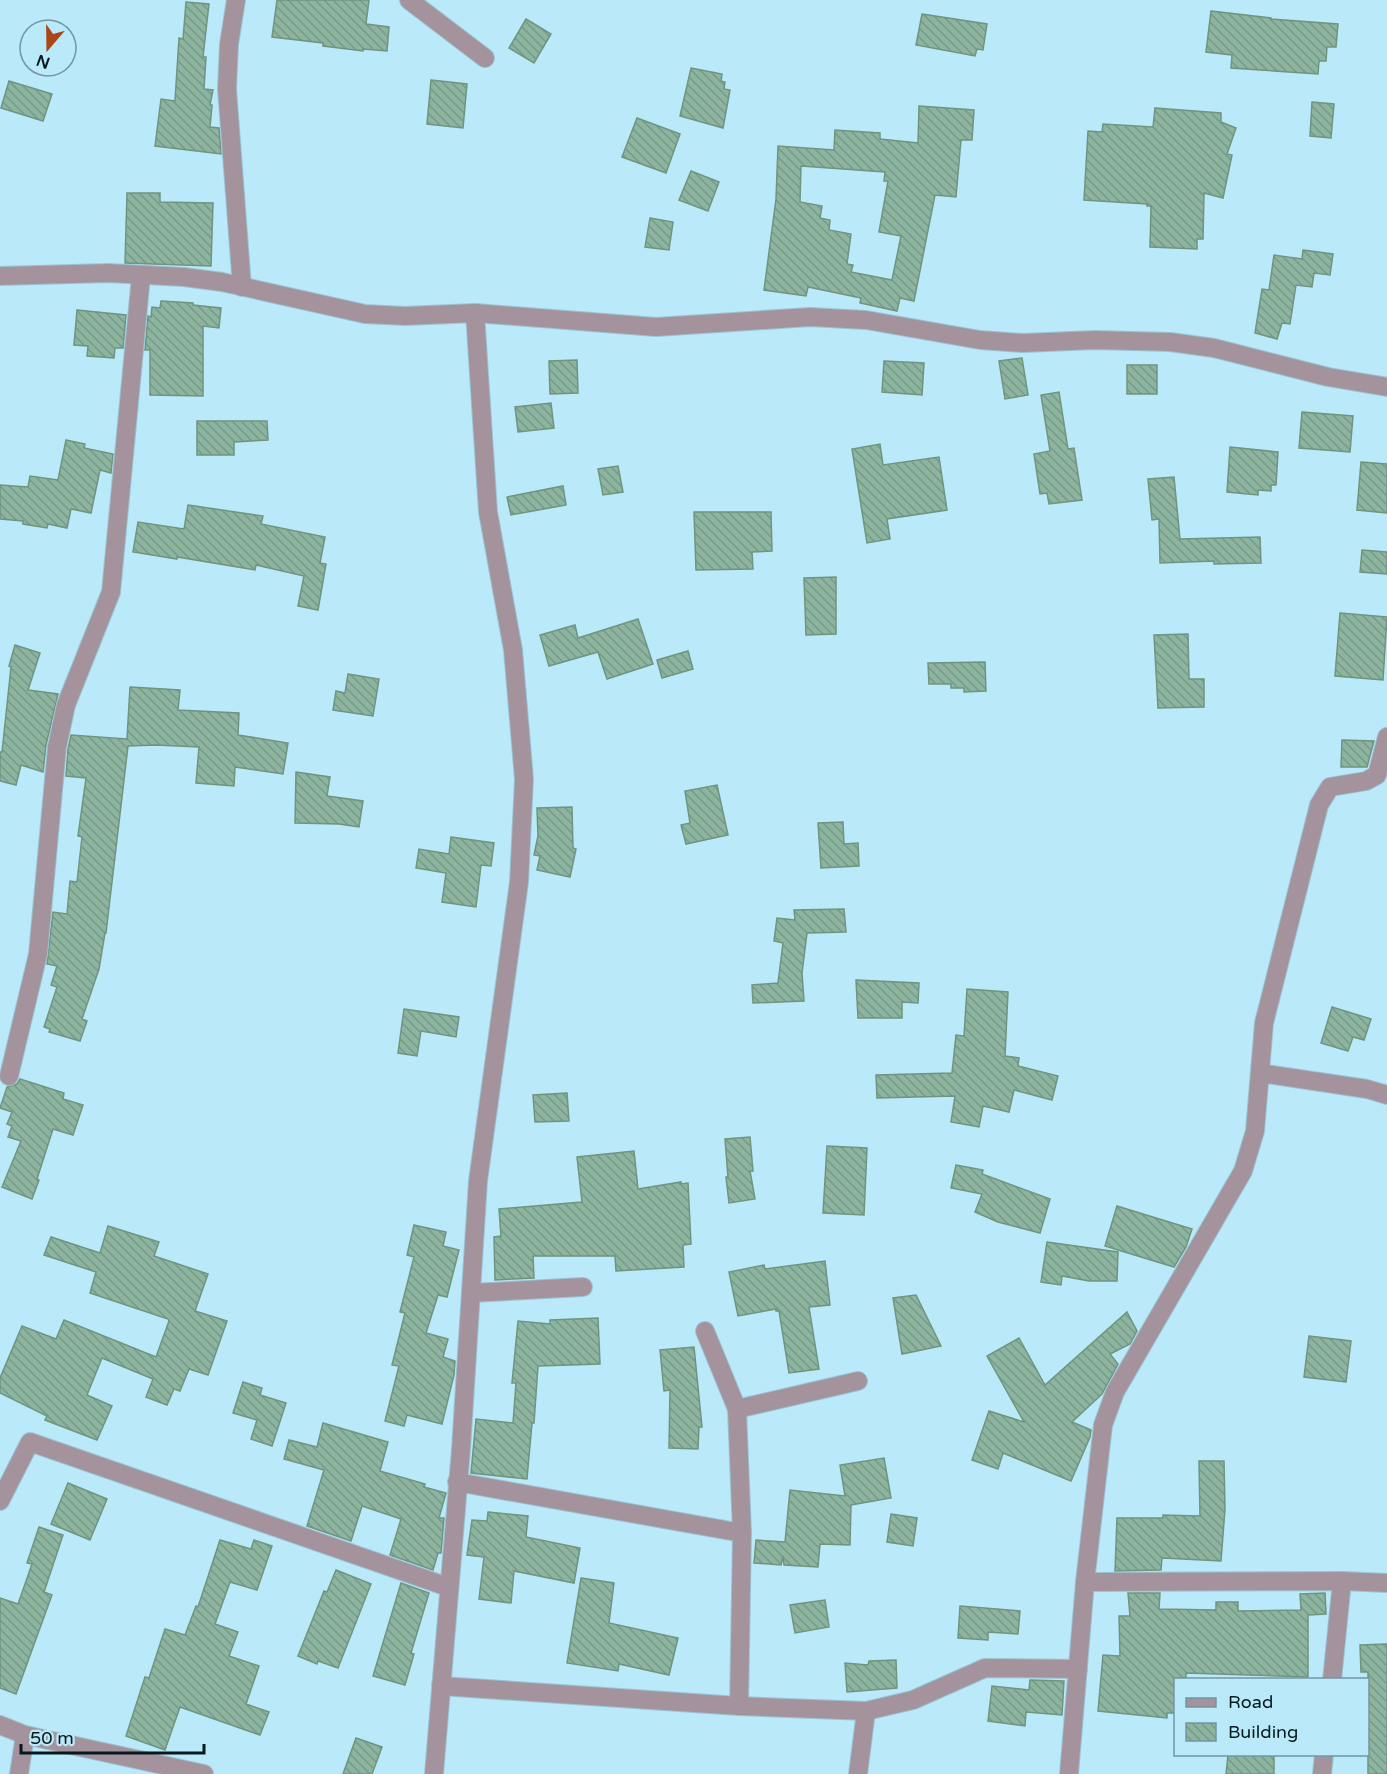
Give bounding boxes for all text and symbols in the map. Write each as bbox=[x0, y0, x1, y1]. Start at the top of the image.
north arrow bbox=[18, 18, 78, 78]
text: N bbox=[34, 50, 53, 73]
legend bbox=[1174, 1678, 1369, 1756]
text: Road bbox=[1228, 1691, 1273, 1713]
scale bar bbox=[21, 1717, 204, 1755]
text: Building bbox=[1228, 1721, 1298, 1743]
text: 50 m bbox=[30, 1727, 74, 1749]

